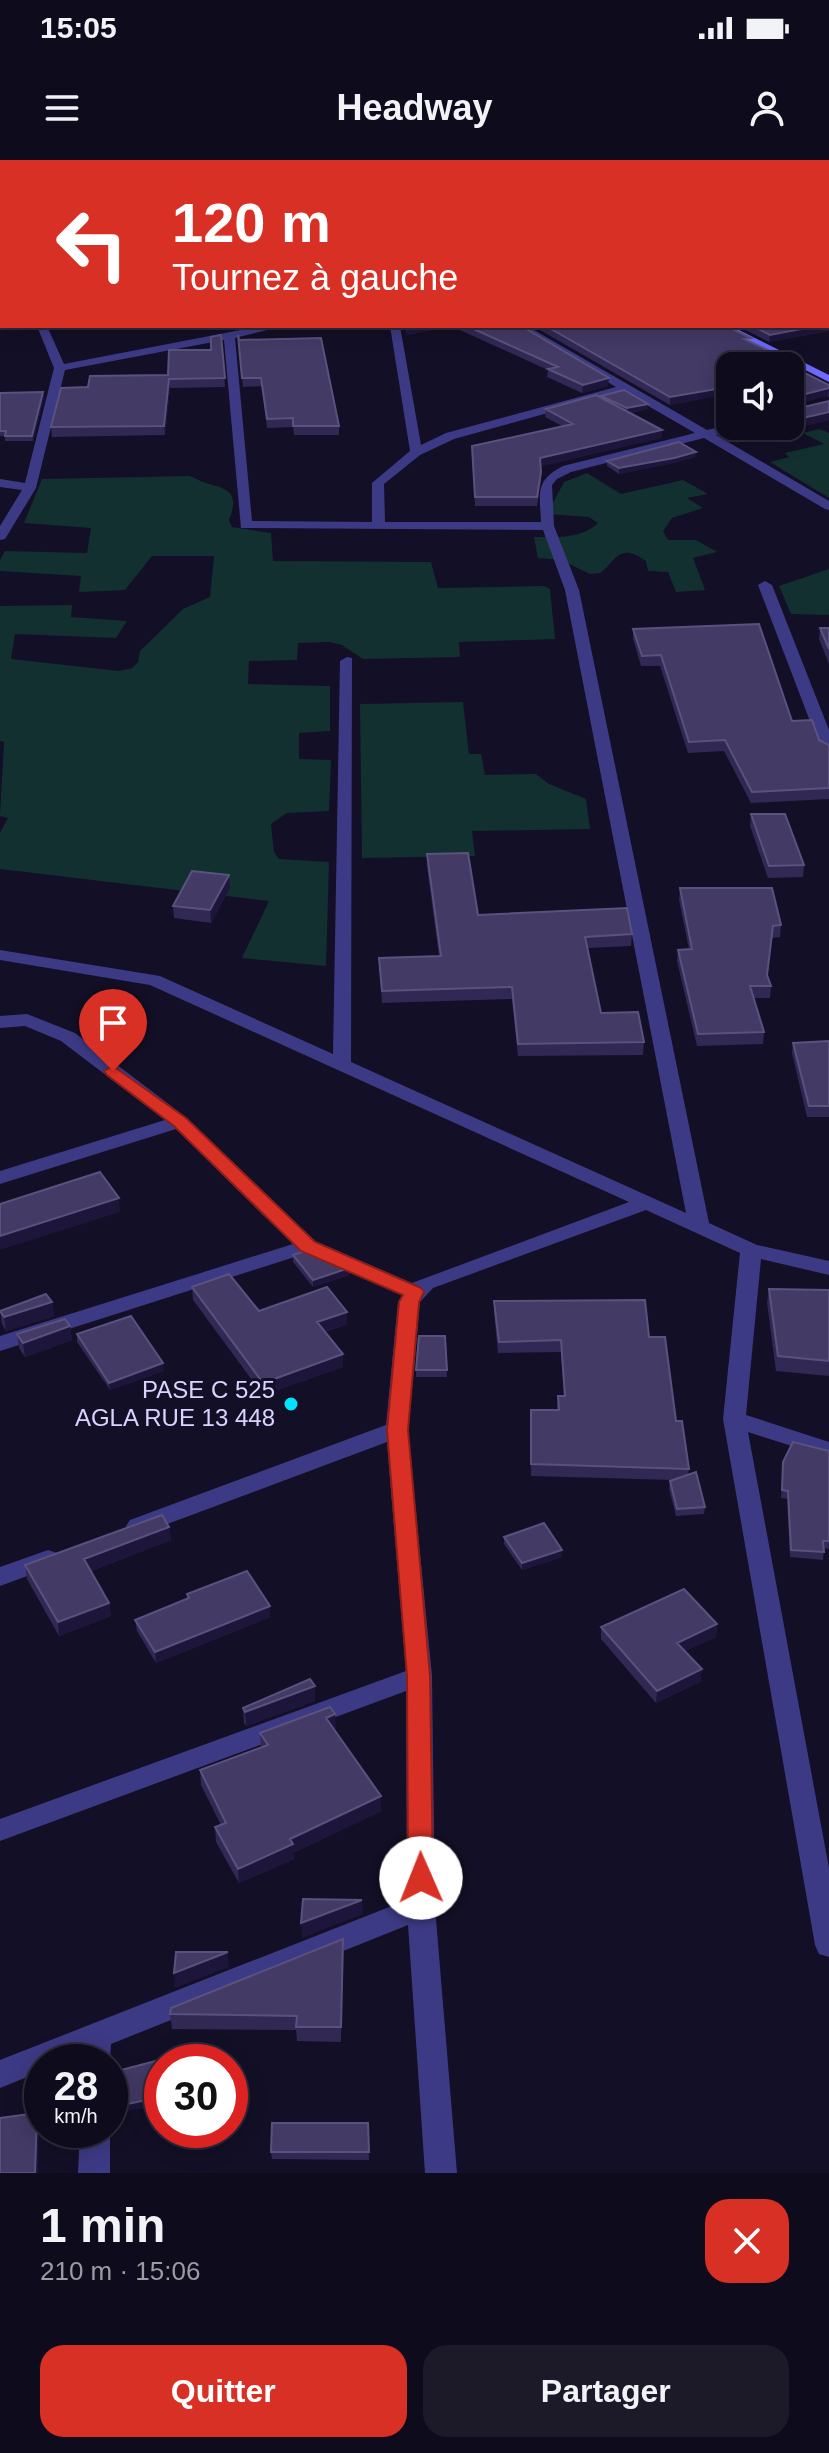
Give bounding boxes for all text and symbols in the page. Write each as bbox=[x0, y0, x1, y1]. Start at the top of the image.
text: 15:05 bbox=[40, 11, 117, 44]
icon: menu bbox=[40, 86, 84, 130]
icon: person bbox=[745, 86, 789, 130]
text: Headway bbox=[336, 87, 493, 128]
text: 120 m bbox=[172, 191, 331, 254]
icon: left bbox=[40, 192, 144, 296]
text: Tournez à gauche bbox=[172, 257, 458, 298]
map controls bbox=[716, 352, 804, 440]
button: sound bbox=[716, 352, 804, 440]
pin bbox=[79, 989, 147, 1071]
icon: arrive bbox=[91, 1001, 135, 1045]
place label: PASE C 525 AGLA RUE 13 448 bbox=[75, 1376, 275, 1431]
marker: PASE C 525 AGLA RUE 13 448 bbox=[282, 1395, 300, 1413]
position arrow bbox=[379, 1836, 463, 1920]
speed limit sign: 30 bbox=[144, 2044, 248, 2148]
text: 28 bbox=[54, 2064, 98, 2108]
text: km/h bbox=[54, 2105, 98, 2127]
text: 1 min bbox=[40, 2199, 165, 2252]
button: close bbox=[705, 2199, 789, 2283]
text: 210 m · 15:06 bbox=[40, 2256, 200, 2286]
button: Quitter bbox=[40, 2345, 407, 2437]
button: Partager bbox=[423, 2345, 789, 2437]

